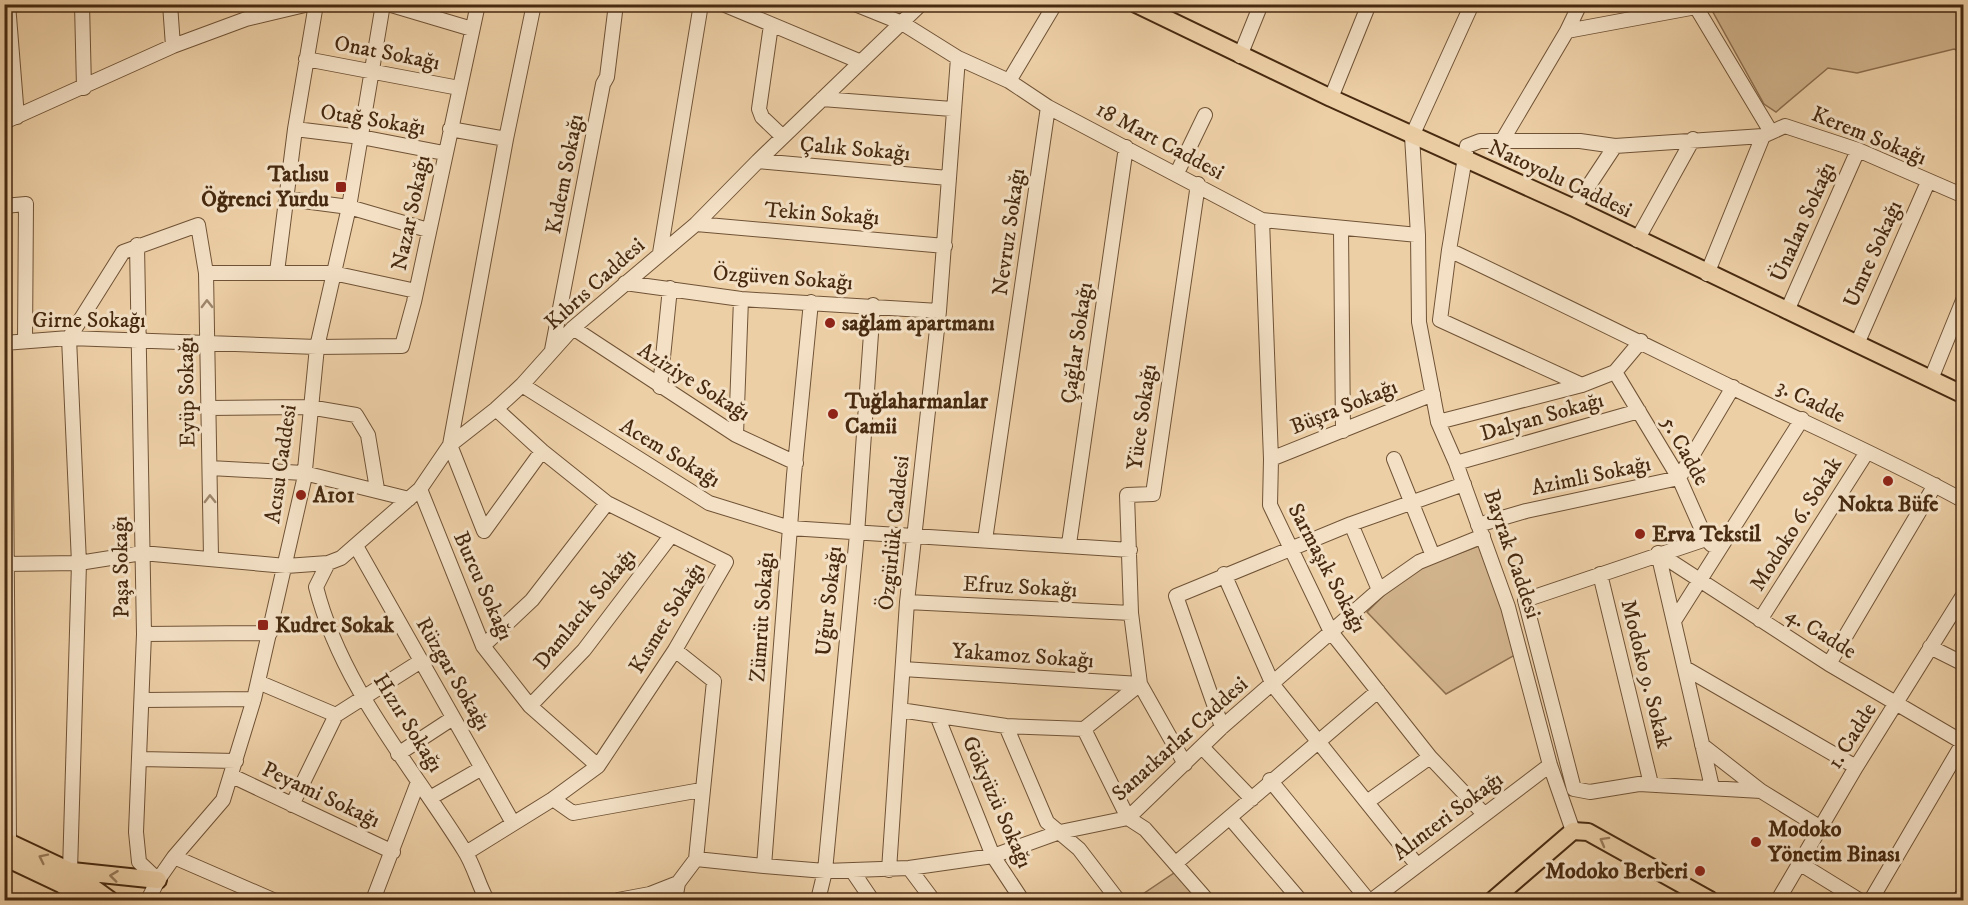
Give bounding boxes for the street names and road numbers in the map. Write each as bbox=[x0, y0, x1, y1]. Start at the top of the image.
street label: Onat Sokağı bbox=[332, 30, 442, 76]
street label: 18 Mart Caddesi bbox=[1091, 96, 1229, 186]
street label: Otağ Sokağı bbox=[318, 98, 428, 142]
street label: Kerem Sokağı bbox=[1808, 101, 1930, 171]
street label: Kıdem Sokağı bbox=[540, 112, 590, 236]
street label: Çalık Sokağı bbox=[799, 131, 911, 167]
street label: Natoyolu Caddesi bbox=[1484, 134, 1636, 224]
street label: Nazar Sokağı bbox=[386, 153, 436, 273]
street label: Ünalan Sokağı bbox=[1765, 158, 1841, 286]
street label: Nevruz Sokağı bbox=[987, 167, 1031, 297]
street label: Umre Sokağı bbox=[1838, 196, 1908, 312]
street label: Tekin Sokağı bbox=[764, 197, 880, 231]
street label: Kıbrıs Caddesi bbox=[539, 232, 651, 336]
street label: Özgüven Sokağı bbox=[712, 260, 854, 296]
street label: Çağlar Sokağı bbox=[1055, 281, 1099, 405]
street label: Girne Sokağı bbox=[32, 307, 146, 334]
street label: Eyüp Sokağı bbox=[173, 336, 201, 448]
street label: Aziziye Sokağı bbox=[633, 337, 755, 427]
street label: Yüce Sokağı bbox=[1121, 362, 1163, 472]
street label: Büşra Sokağı bbox=[1287, 373, 1401, 441]
street label: 3. Cadde bbox=[1772, 373, 1850, 429]
street label: Dalyan Sokağı bbox=[1477, 387, 1607, 447]
street label: Acısu Caddesi bbox=[259, 403, 303, 525]
street label: Acem Sokağı bbox=[615, 412, 725, 494]
street label: 5. Cadde bbox=[1655, 412, 1715, 490]
street label: Azimli Sokağı bbox=[1529, 450, 1653, 502]
street label: Modoko 6. Sokak bbox=[1744, 452, 1848, 596]
street label: Özgürlük Caddesi bbox=[872, 454, 916, 612]
street label: Bayrak Caddesi bbox=[1477, 486, 1547, 622]
street label: Sarmaşık Sokağı bbox=[1282, 499, 1372, 637]
street label: Paşa Sokağı bbox=[107, 516, 135, 618]
street label: Burcu Sokağı bbox=[447, 527, 519, 645]
street label: Damlacık Sokağı bbox=[528, 543, 642, 675]
street label: Uğur Sokağı bbox=[810, 545, 848, 657]
street label: Zümrüt Sokağı bbox=[744, 551, 780, 683]
street label: Kısmet Sokağı bbox=[623, 558, 711, 678]
street label: Efruz Sokağı bbox=[962, 571, 1078, 603]
street label: Modoko 9. Sokak bbox=[1614, 597, 1678, 751]
street label: 4. Cadde bbox=[1781, 601, 1861, 665]
street label: Rüzgar Sokağı bbox=[410, 612, 496, 736]
street label: Yakamoz Sokağı bbox=[951, 638, 1095, 674]
street label: Hızır Sokağı bbox=[367, 669, 449, 777]
street label: Sanatkarlar Caddesi bbox=[1106, 671, 1254, 807]
street label: 1. Cadde bbox=[1821, 698, 1883, 774]
street label: Gökyüzü Sokağı bbox=[956, 732, 1038, 872]
street label: Peyami Sokağı bbox=[258, 756, 384, 834]
street label: Alınteri Sokağı bbox=[1387, 766, 1509, 866]

